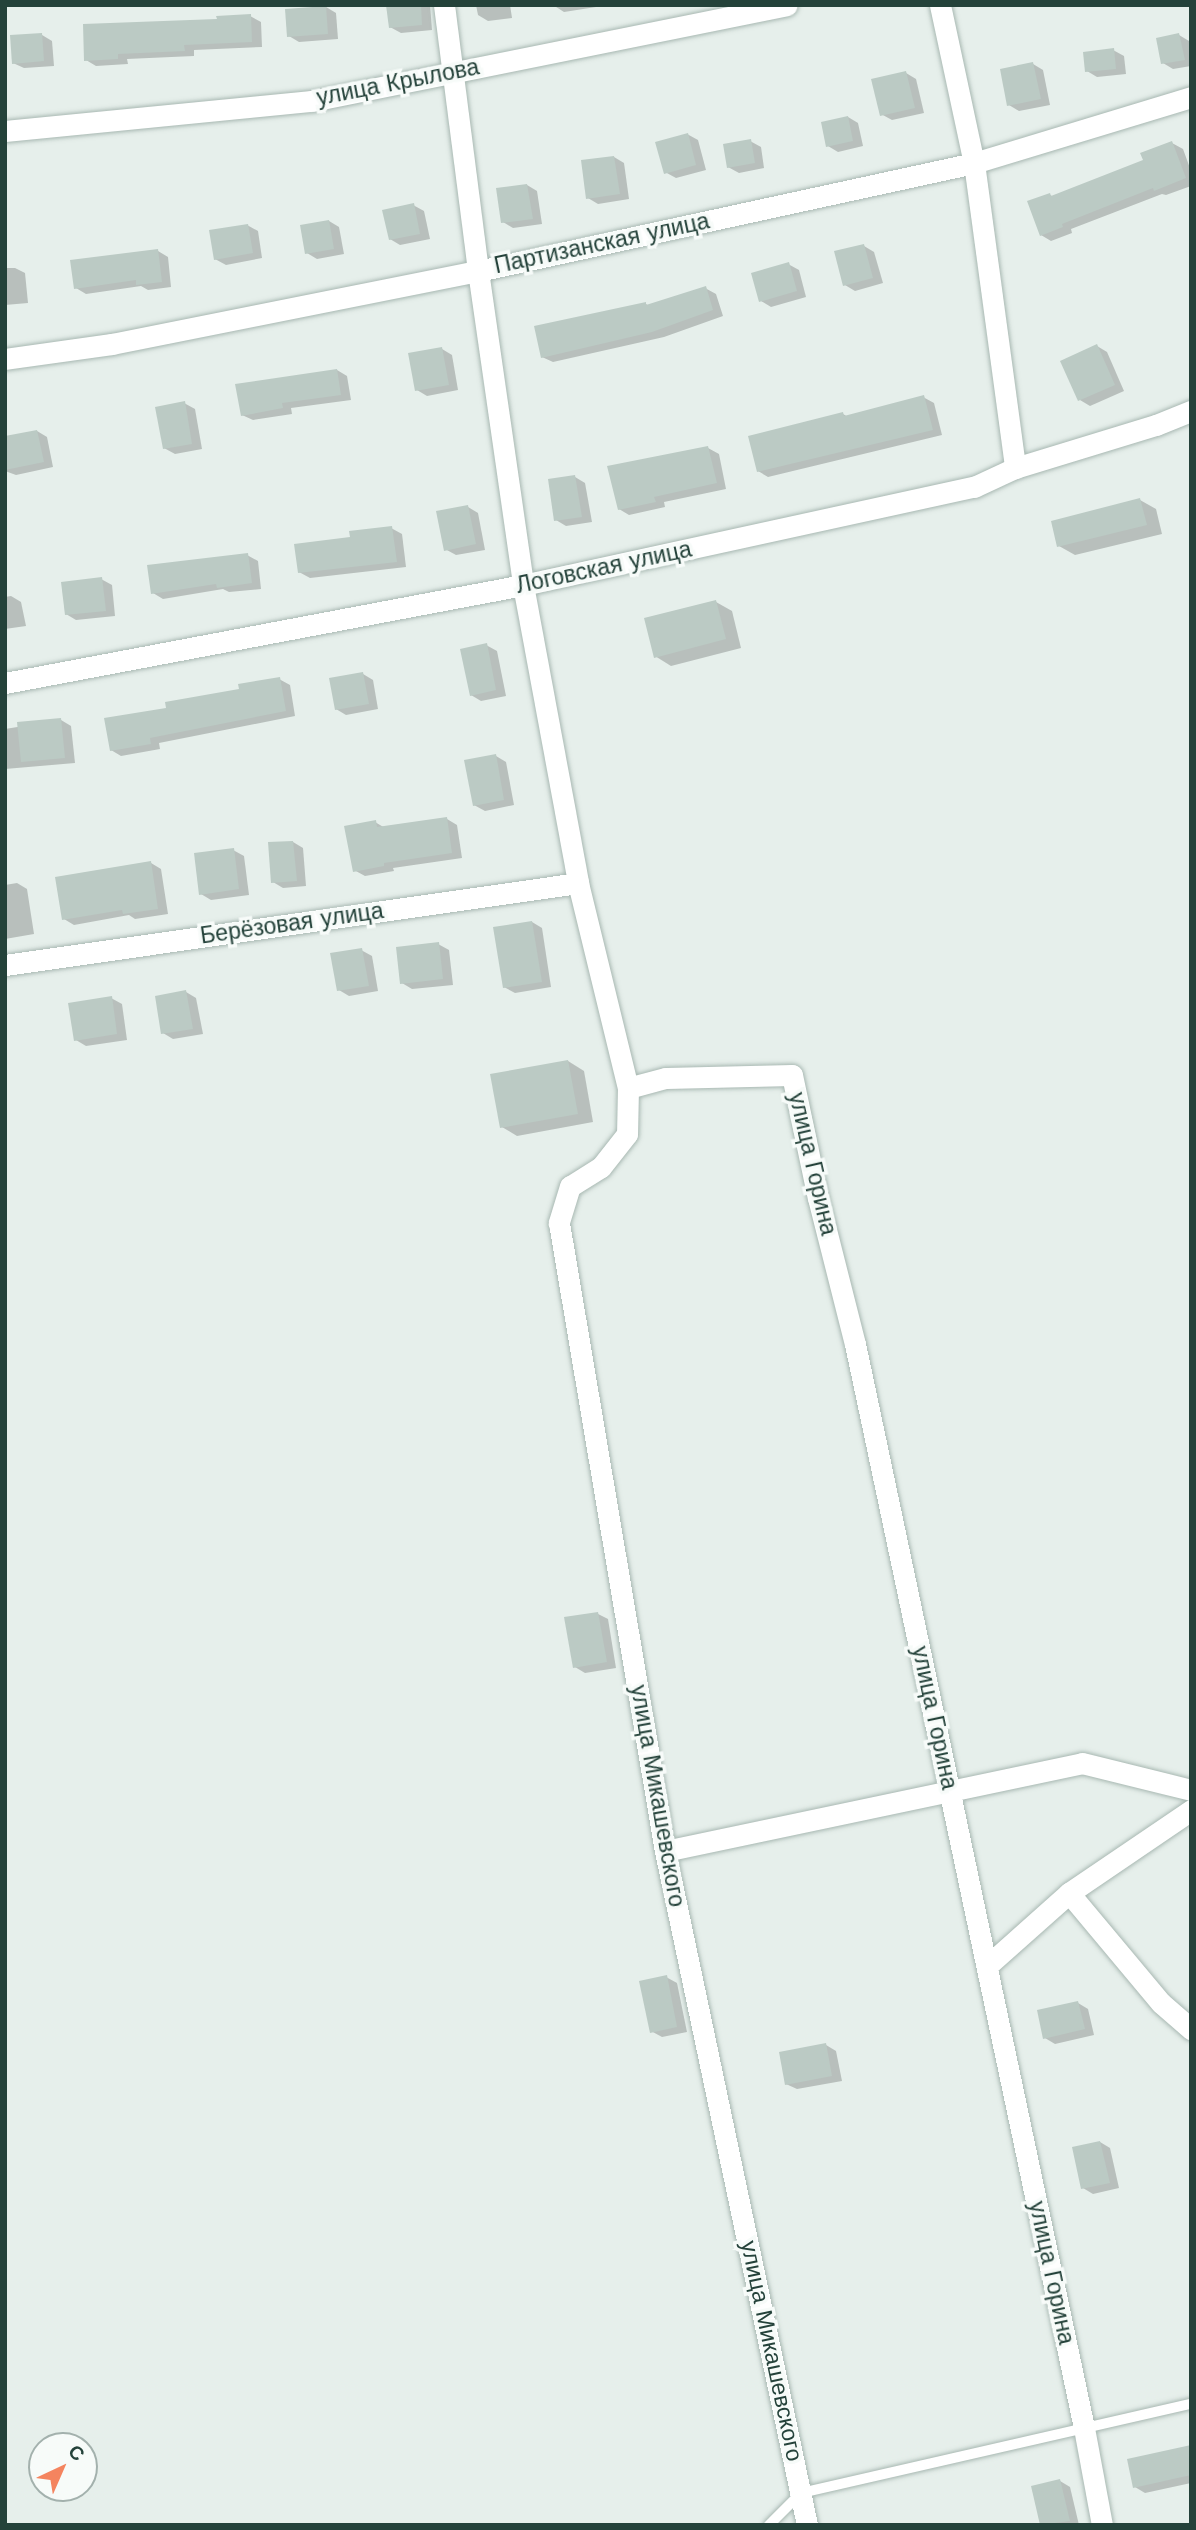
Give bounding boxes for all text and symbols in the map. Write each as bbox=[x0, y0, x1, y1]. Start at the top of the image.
street label: улица Крылова bbox=[314, 54, 482, 112]
street label: Партизанская улица bbox=[492, 208, 712, 280]
street label: Логовская улица bbox=[514, 536, 694, 600]
street label: Берёзовая улица bbox=[199, 897, 385, 951]
street label: улица Горина bbox=[782, 1090, 842, 1238]
street label: улица Горина bbox=[905, 1644, 963, 1792]
street label: улица Микашевского bbox=[624, 1683, 690, 1909]
street label: улица Горина bbox=[1022, 2199, 1080, 2347]
street label: улица Микашевского bbox=[734, 2238, 808, 2464]
north arrow bbox=[28, 2432, 98, 2502]
text: С bbox=[64, 2440, 89, 2466]

